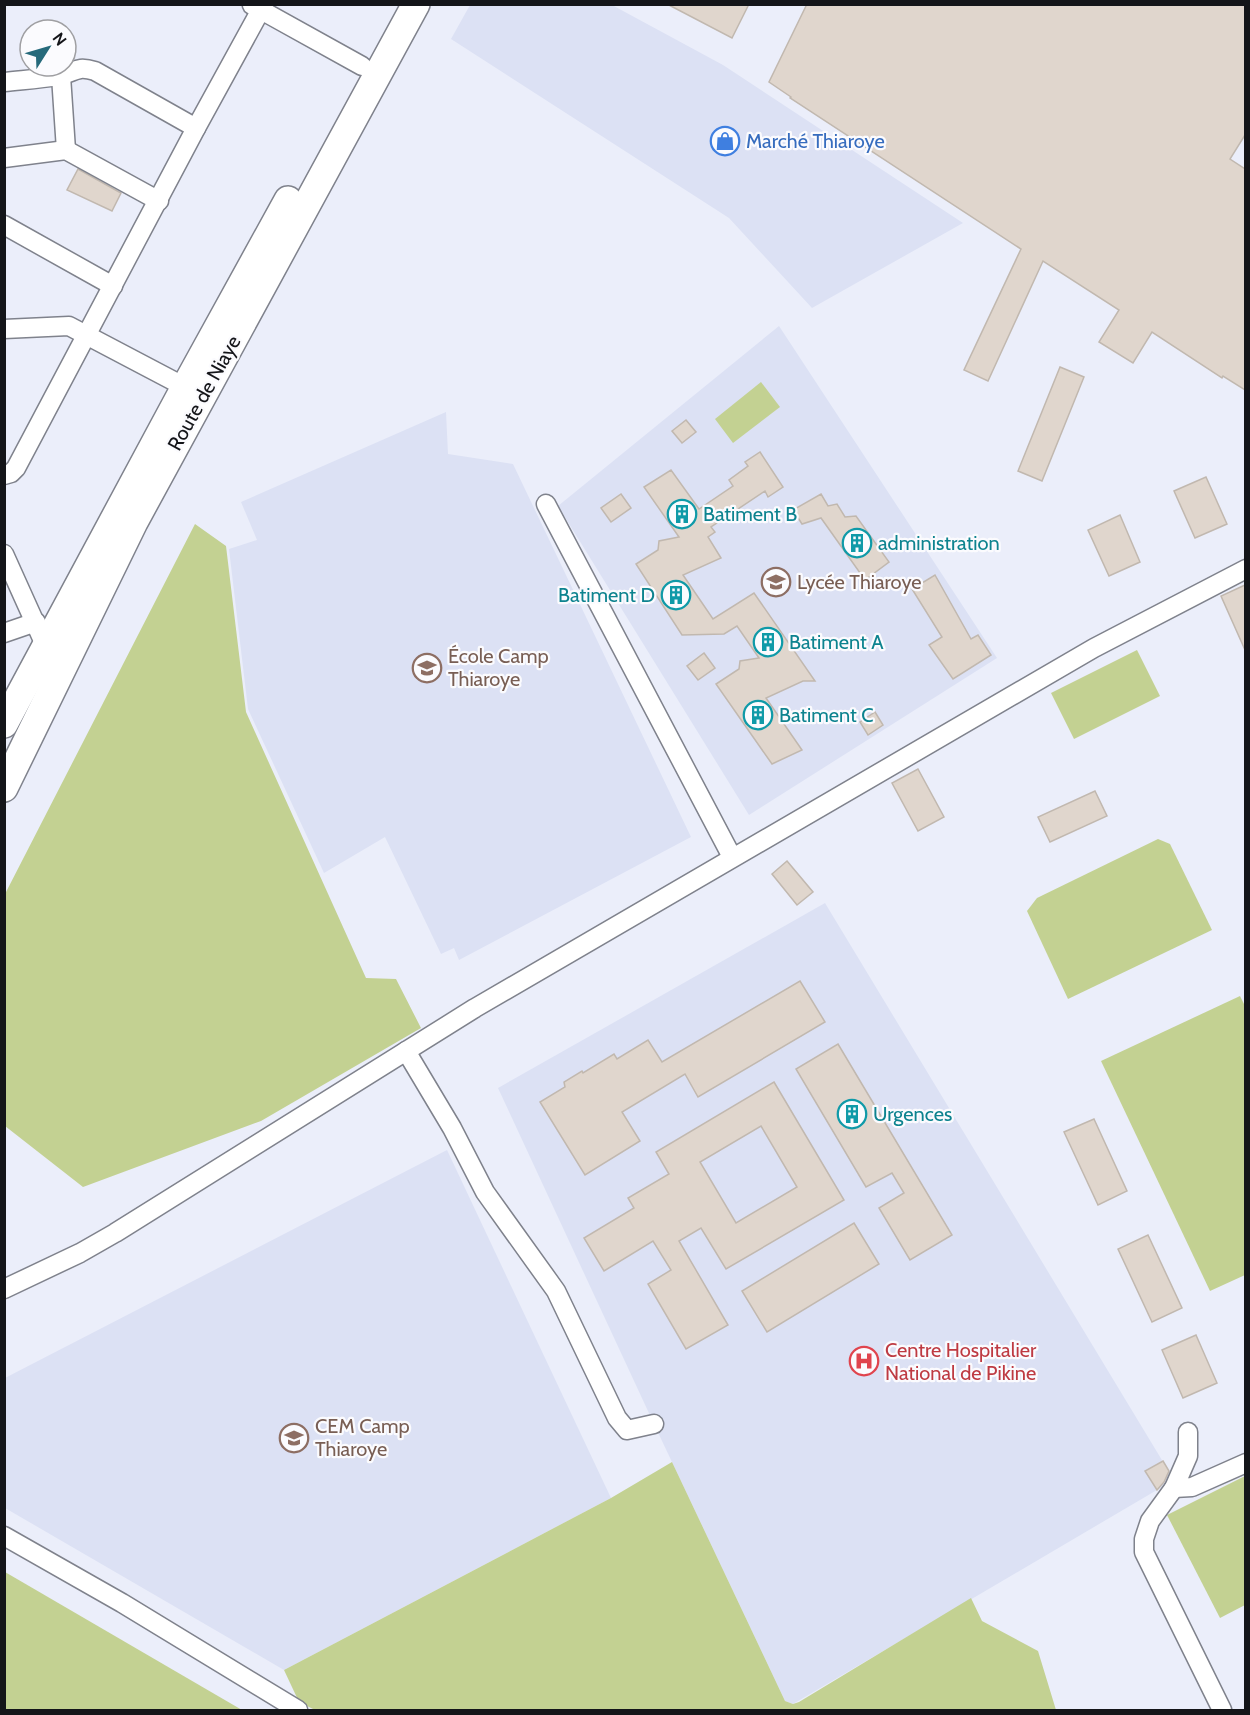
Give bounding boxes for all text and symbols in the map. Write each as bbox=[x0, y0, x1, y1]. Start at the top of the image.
north arrow bbox=[18, 18, 78, 78]
text: N bbox=[49, 29, 71, 50]
shop icon: Marché Thiaroye bbox=[709, 125, 741, 157]
place label: Marché Thiaroye bbox=[746, 129, 885, 153]
street label: Route de Niaye bbox=[163, 331, 245, 455]
building icon: Batiment B bbox=[666, 498, 698, 530]
place label: Batiment B bbox=[703, 502, 797, 526]
building icon: administration bbox=[841, 527, 873, 559]
place label: administration bbox=[878, 531, 1000, 555]
school or university icon: Lycée Thiaroye bbox=[760, 566, 792, 598]
place label: Lycée Thiaroye bbox=[797, 570, 922, 594]
building icon: Batiment D bbox=[660, 579, 692, 611]
place label: Batiment D bbox=[558, 583, 655, 607]
building icon: Batiment A bbox=[752, 626, 784, 658]
place label: Batiment A bbox=[789, 630, 884, 654]
place label: École Camp Thiaroye bbox=[448, 644, 549, 691]
school or university icon: École Camp Thiaroye bbox=[411, 652, 443, 684]
building icon: Batiment C bbox=[742, 699, 774, 731]
place label: Batiment C bbox=[779, 703, 874, 727]
building icon: Urgences bbox=[836, 1098, 868, 1130]
place label: Urgences bbox=[873, 1102, 952, 1126]
place label: Centre Hospitalier National de Pikine bbox=[885, 1338, 1037, 1385]
hospital icon: Centre Hospitalier National de Pikine bbox=[848, 1345, 880, 1377]
place label: CEM Camp Thiaroye bbox=[315, 1414, 410, 1461]
school or university icon: CEM Camp Thiaroye bbox=[278, 1422, 310, 1454]

